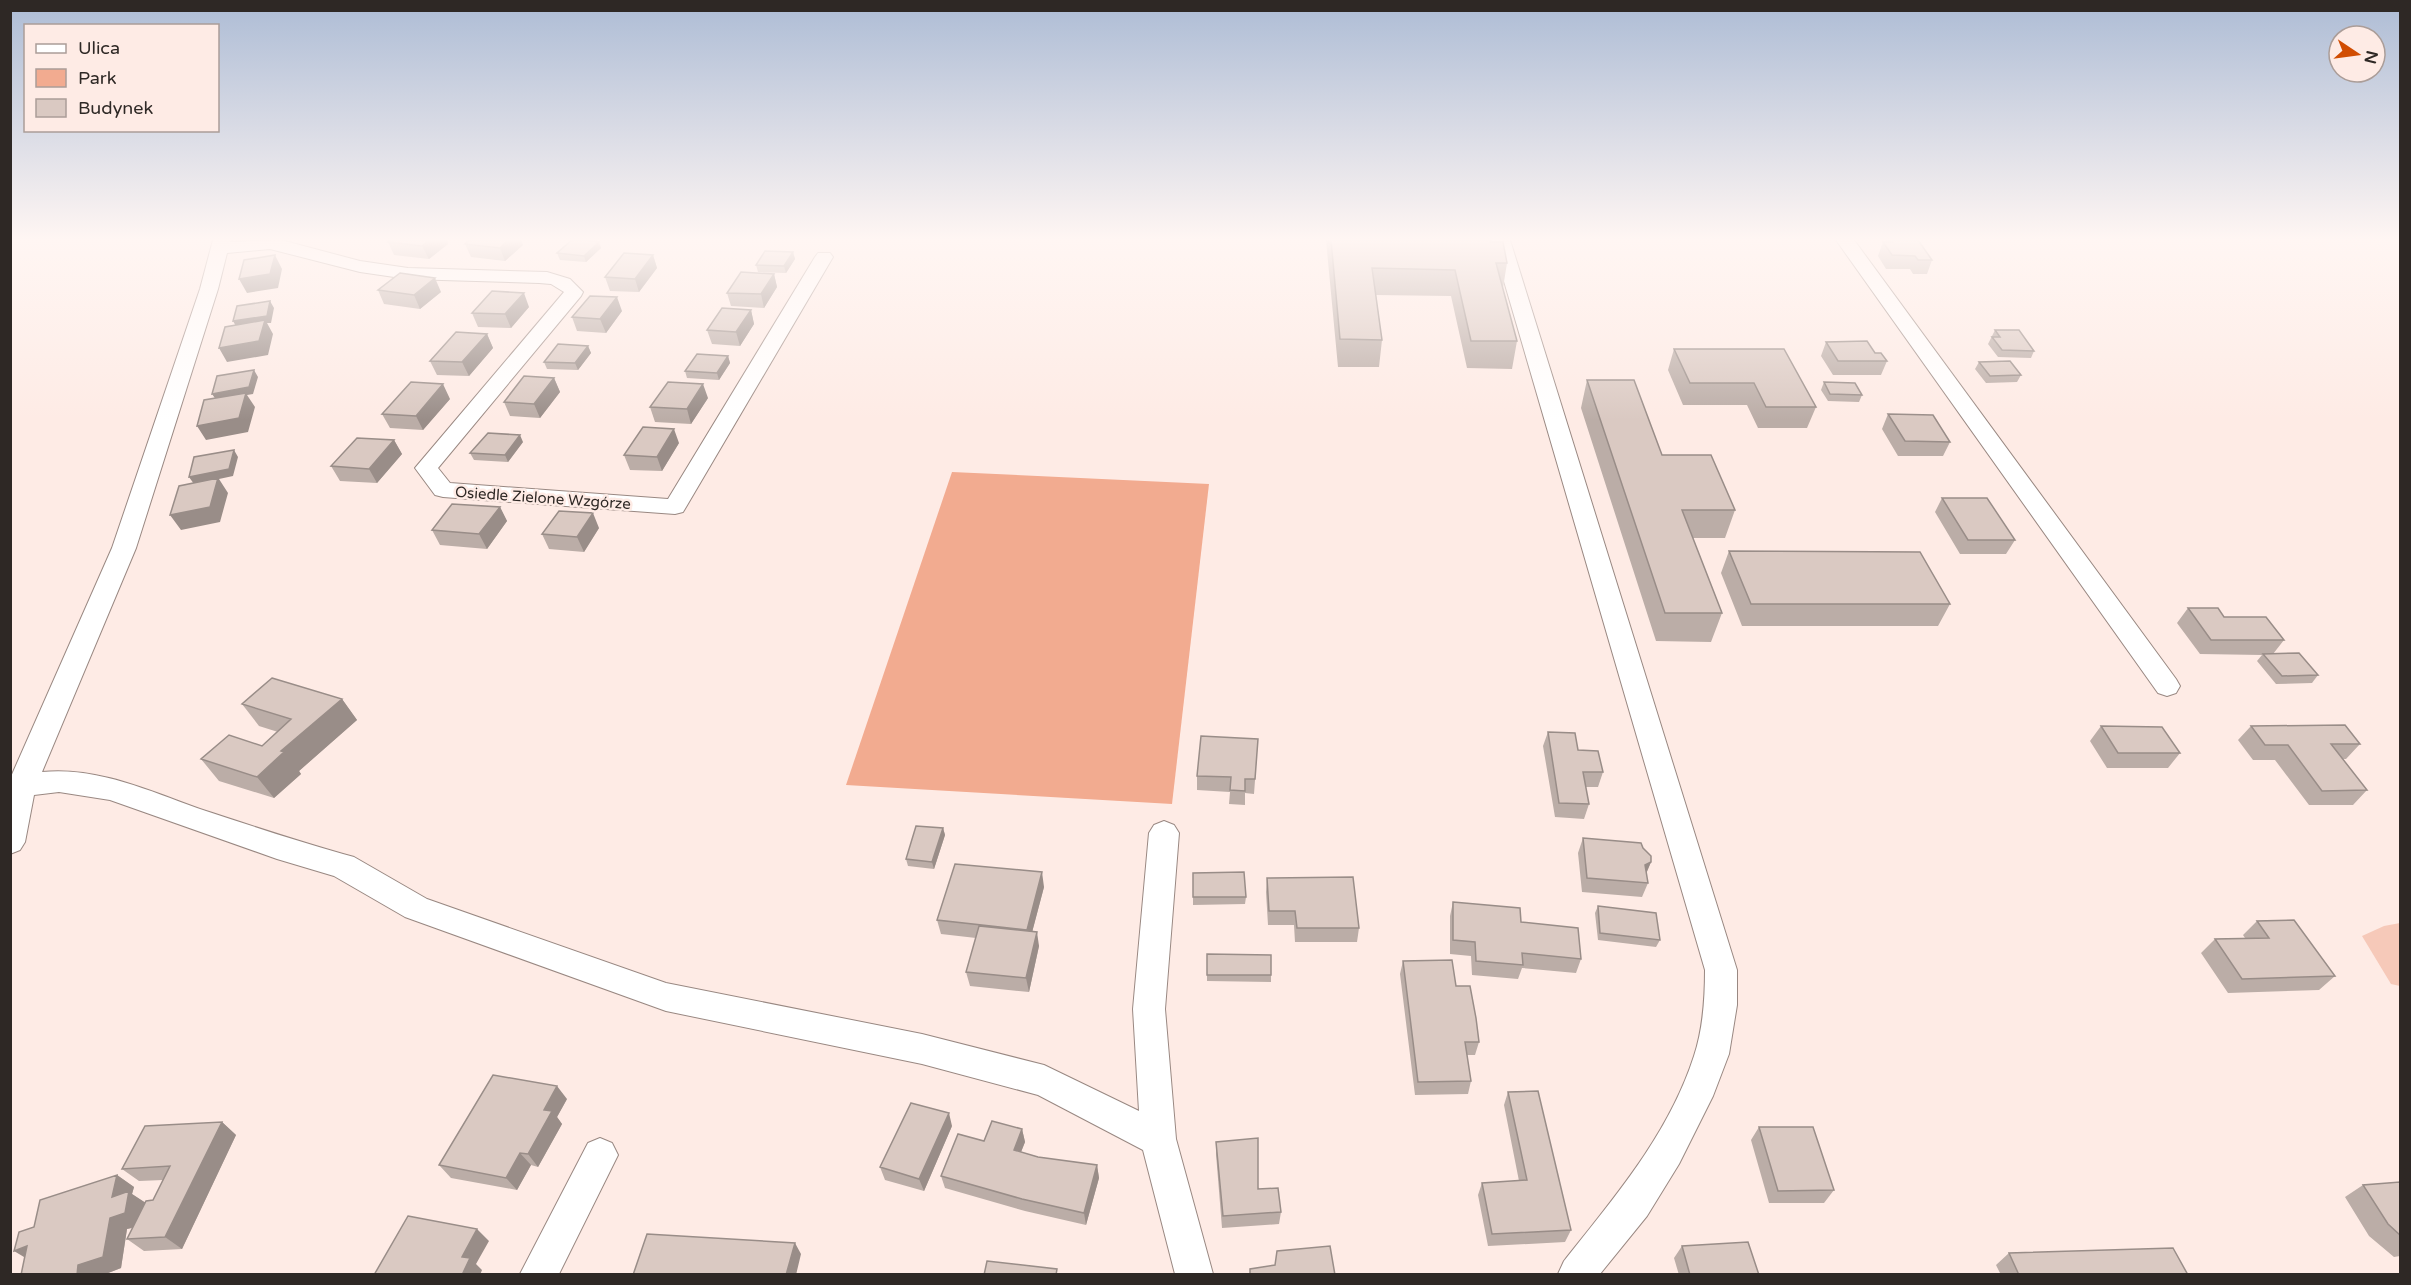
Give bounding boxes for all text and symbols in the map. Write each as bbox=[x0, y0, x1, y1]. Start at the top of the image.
legend bbox=[24, 24, 219, 132]
north arrow bbox=[2327, 24, 2387, 84]
text: Ulica bbox=[78, 37, 120, 59]
text: N bbox=[2359, 49, 2382, 66]
text: Park bbox=[78, 67, 117, 89]
text: Budynek bbox=[78, 97, 153, 119]
street label: Osiedle Zielone Wzgórze bbox=[454, 483, 632, 513]

